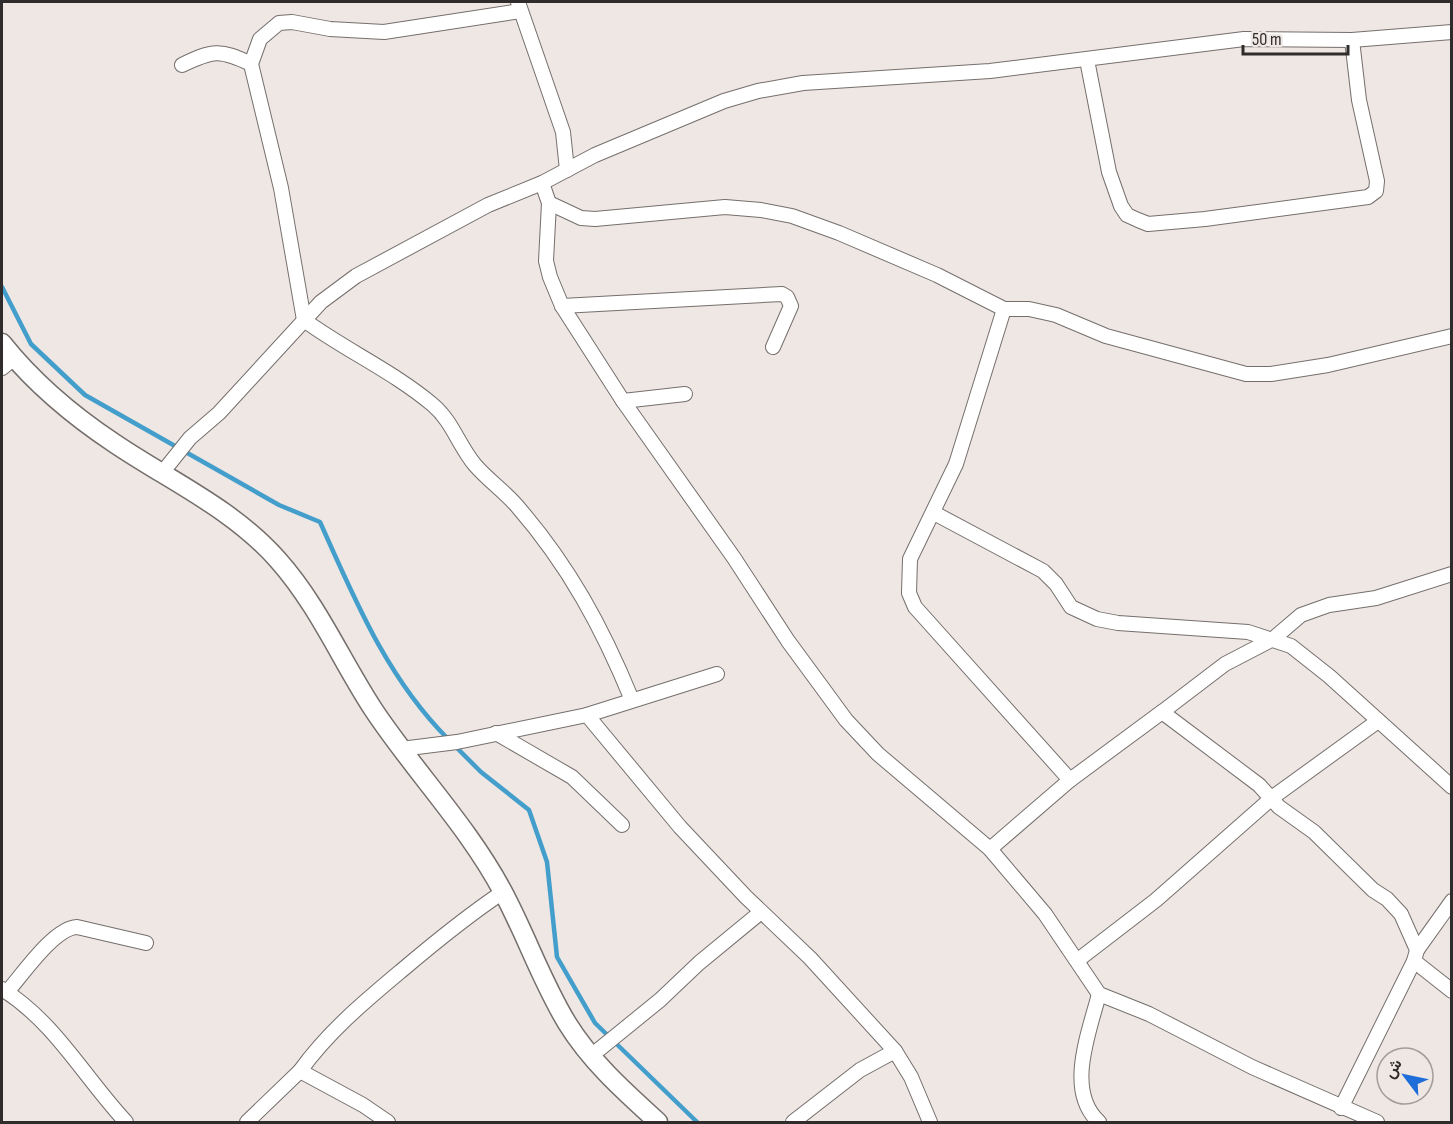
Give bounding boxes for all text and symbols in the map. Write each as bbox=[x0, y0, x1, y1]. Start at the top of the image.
scale bar bbox=[1243, 18, 1348, 56]
text: 50 m bbox=[1252, 29, 1282, 50]
north arrow bbox=[1375, 1046, 1435, 1106]
text: ش bbox=[1380, 1056, 1407, 1082]

